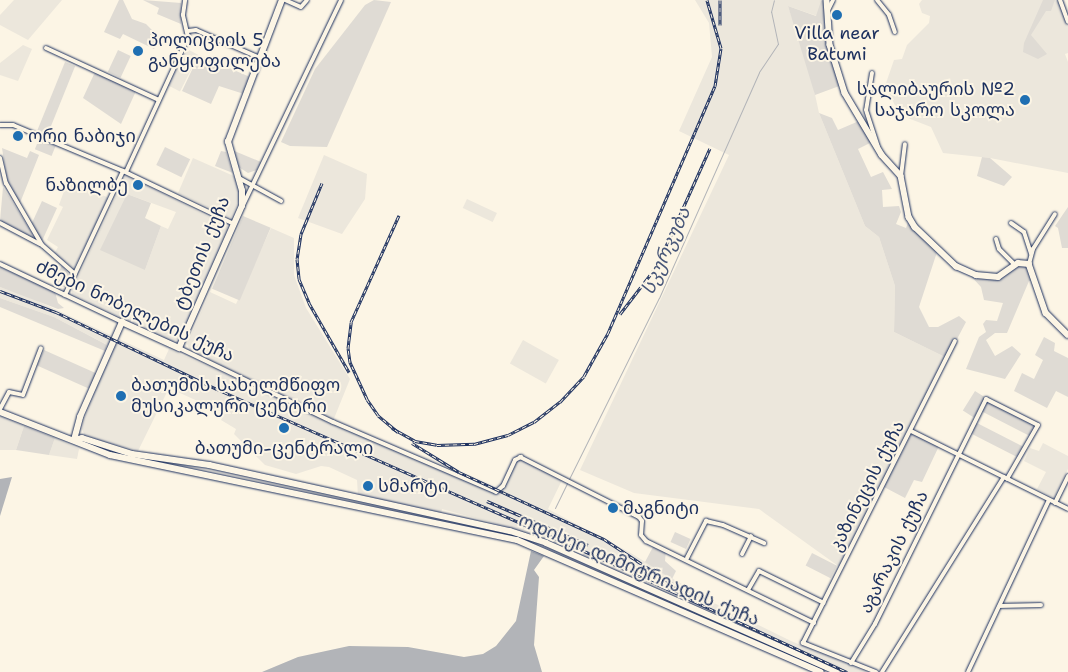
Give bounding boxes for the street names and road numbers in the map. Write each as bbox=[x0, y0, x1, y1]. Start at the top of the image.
street label: ტბეთის ქუჩა bbox=[169, 193, 235, 313]
street label: ძმები ნობელების ქუჩა bbox=[32, 255, 238, 367]
street label: კაზინეცის ქუჩა bbox=[825, 417, 909, 555]
street label: აგარაკის ქუჩა bbox=[855, 487, 933, 617]
street label: ოდისეი დიმიტრიადის ქუჩა bbox=[515, 509, 763, 631]

